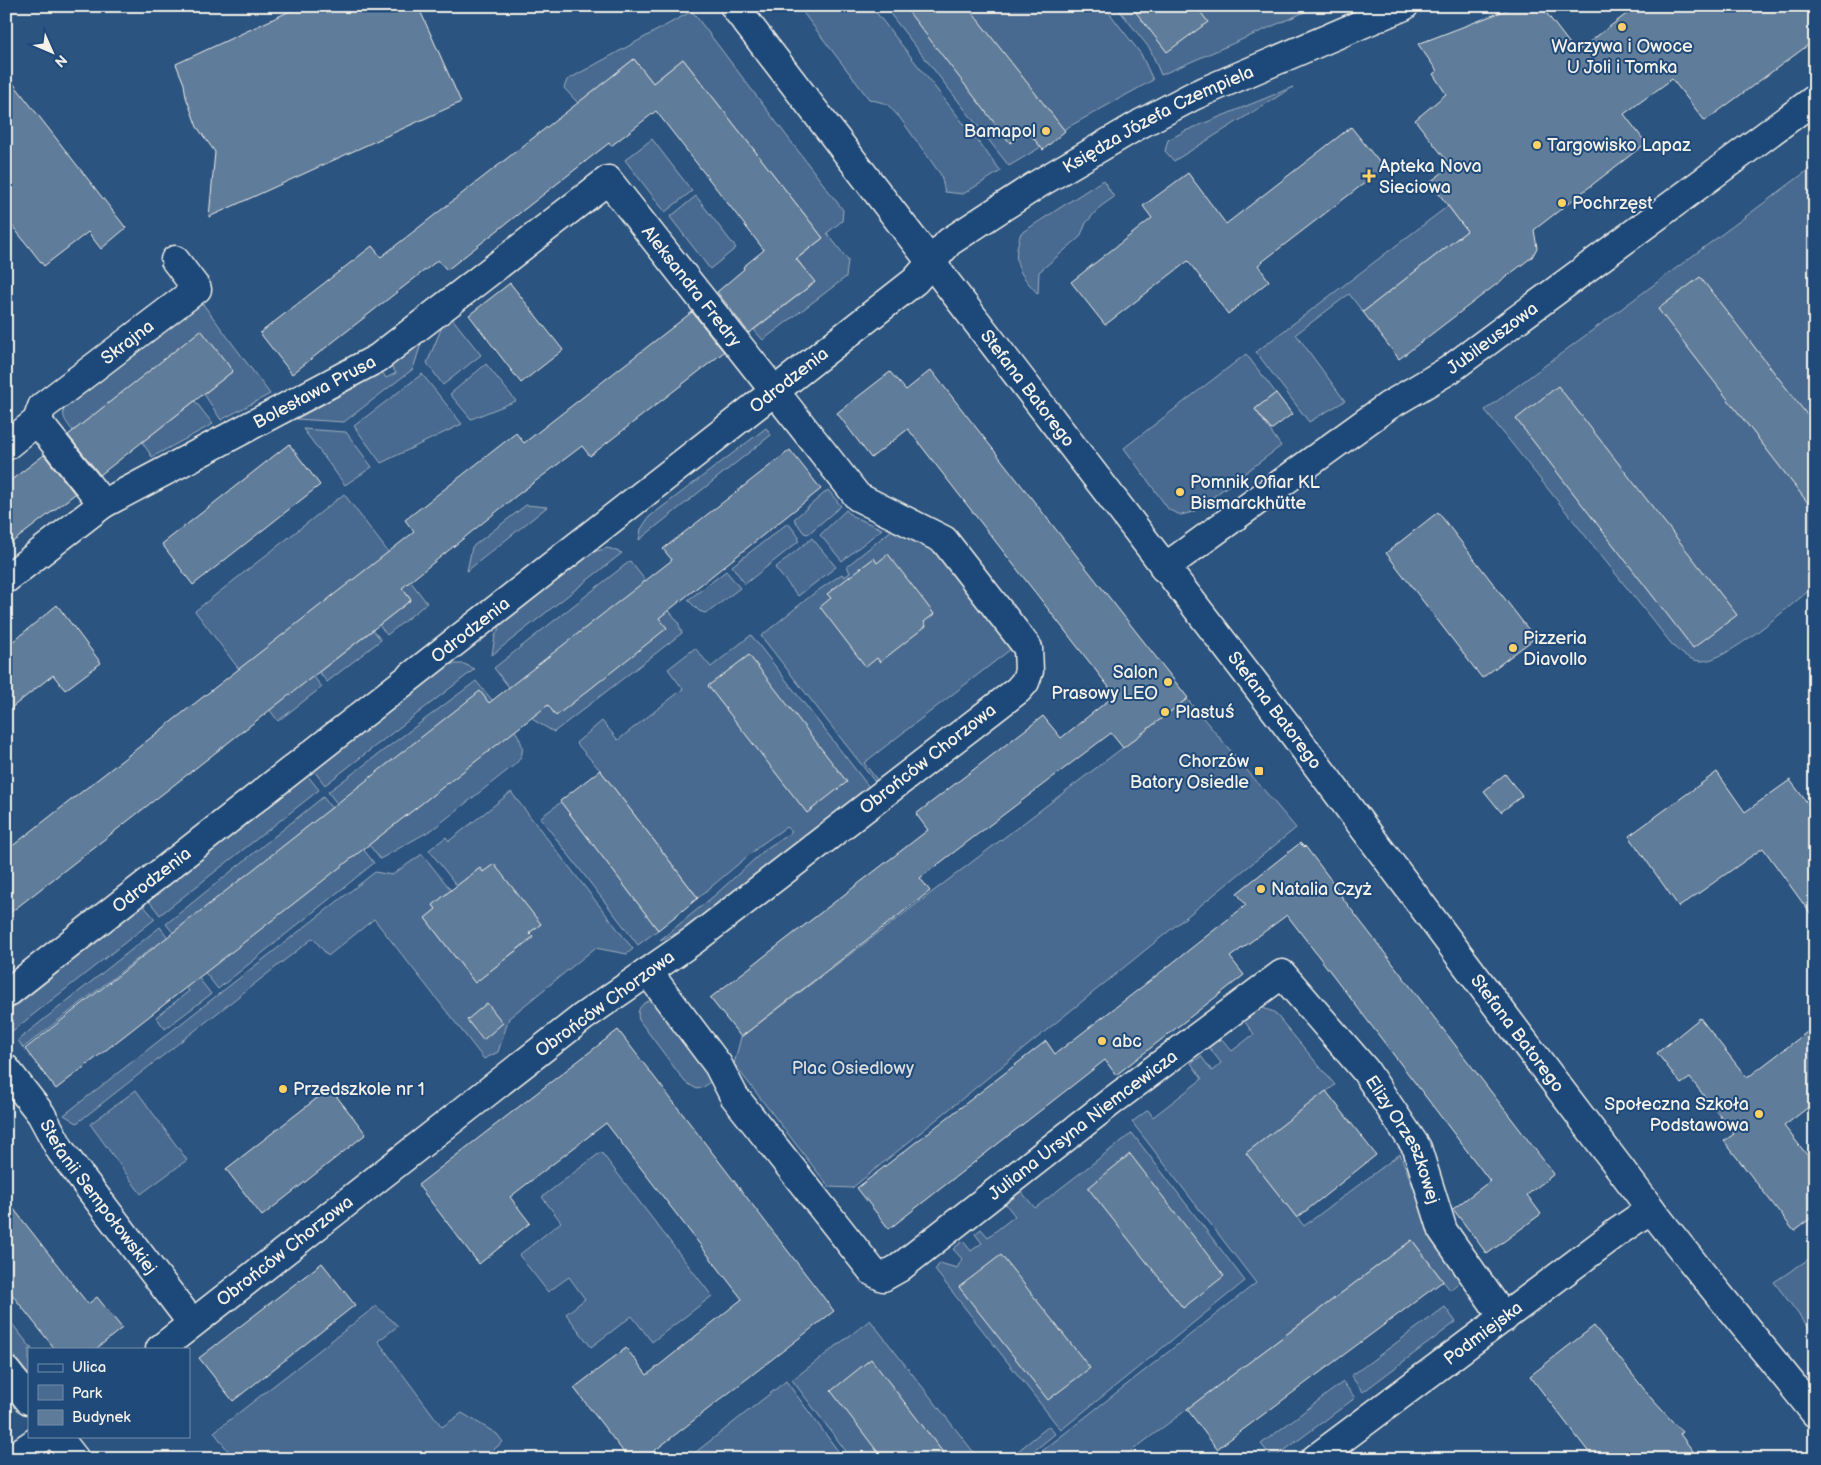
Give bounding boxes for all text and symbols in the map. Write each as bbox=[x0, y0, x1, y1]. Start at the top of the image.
marker: Warzywa i Owoce U Joli i Tomka bbox=[1616, 21, 1628, 33]
north arrow bbox=[28, 28, 78, 78]
place label: Warzywa i Owoce U Joli i Tomka bbox=[1551, 36, 1693, 78]
text: N bbox=[51, 51, 71, 71]
street label: Księdza Józefa Czempiela bbox=[1059, 61, 1257, 178]
place label: Bamapol bbox=[964, 121, 1036, 142]
marker: Bamapol bbox=[1040, 125, 1052, 137]
place label: Targowisko Lapaz bbox=[1547, 135, 1691, 156]
marker: Targowisko Lapaz bbox=[1531, 139, 1543, 151]
place label: Apteka Nova Sieciowa bbox=[1379, 156, 1482, 198]
marker: Apteka Nova Sieciowa bbox=[1363, 170, 1375, 182]
place label: Pochrzęst bbox=[1572, 193, 1653, 214]
marker: Pochrzęst bbox=[1556, 197, 1568, 209]
street label: Aleksandra Fredry bbox=[637, 221, 747, 352]
street label: Jubileuszowa bbox=[1443, 297, 1542, 379]
street label: Skrajna bbox=[97, 315, 158, 369]
street label: Stefana Batorego bbox=[976, 325, 1079, 451]
street label: Odrodzenia bbox=[745, 343, 832, 417]
street label: Bolesława Prusa bbox=[250, 351, 379, 433]
place label: Pomnik Ofiar KL Bismarckhütte bbox=[1190, 472, 1320, 514]
marker: Pomnik Ofiar KL Bismarckhütte bbox=[1174, 486, 1186, 498]
street label: Odrodzenia bbox=[427, 593, 514, 667]
place label: Pizzeria Diavollo bbox=[1523, 628, 1587, 670]
marker: Pizzeria Diavollo bbox=[1507, 642, 1519, 654]
street label: Stefana Batorego bbox=[1223, 647, 1326, 773]
place label: Salon Prasowy LEO bbox=[1051, 662, 1158, 704]
marker: Salon Prasowy LEO bbox=[1162, 676, 1174, 688]
street label: Obrońców Chorzowa bbox=[856, 699, 1000, 819]
place label: Plastuś bbox=[1175, 702, 1235, 723]
marker: Plastuś bbox=[1159, 706, 1171, 718]
place label: Chorzów Batory Osiedle bbox=[1130, 751, 1249, 793]
marker: Chorzów Batory Osiedle bbox=[1253, 765, 1265, 777]
street label: Odrodzenia bbox=[108, 843, 195, 917]
place label: Natalia Czyż bbox=[1271, 879, 1372, 900]
marker: Natalia Czyż bbox=[1255, 883, 1267, 895]
street label: Obrońców Chorzowa bbox=[531, 946, 679, 1062]
street label: Stefana Batorego bbox=[1466, 970, 1569, 1096]
place label: abc bbox=[1112, 1031, 1142, 1052]
marker: abc bbox=[1096, 1035, 1108, 1047]
street label: Juliana Ursyna Niemcewicza bbox=[984, 1045, 1181, 1205]
park label: Plac Osiedlowy bbox=[792, 1058, 915, 1079]
street label: Elizy Orzeszkowej bbox=[1361, 1071, 1444, 1206]
place label: Przedszkole nr 1 bbox=[293, 1079, 425, 1100]
marker: Przedszkole nr 1 bbox=[277, 1083, 289, 1095]
place label: Społeczna Szkoła Podstawowa bbox=[1604, 1094, 1749, 1136]
marker: Społeczna Szkoła Podstawowa bbox=[1753, 1108, 1765, 1120]
street label: Stefanii Sempołowskiej bbox=[35, 1116, 162, 1278]
street label: Obrońców Chorzowa bbox=[213, 1191, 357, 1311]
street label: Podmiejska bbox=[1440, 1297, 1526, 1369]
legend bbox=[28, 1348, 190, 1438]
text: Ulica bbox=[72, 1358, 106, 1377]
text: Park bbox=[72, 1384, 103, 1403]
text: Budynek bbox=[72, 1408, 131, 1427]

